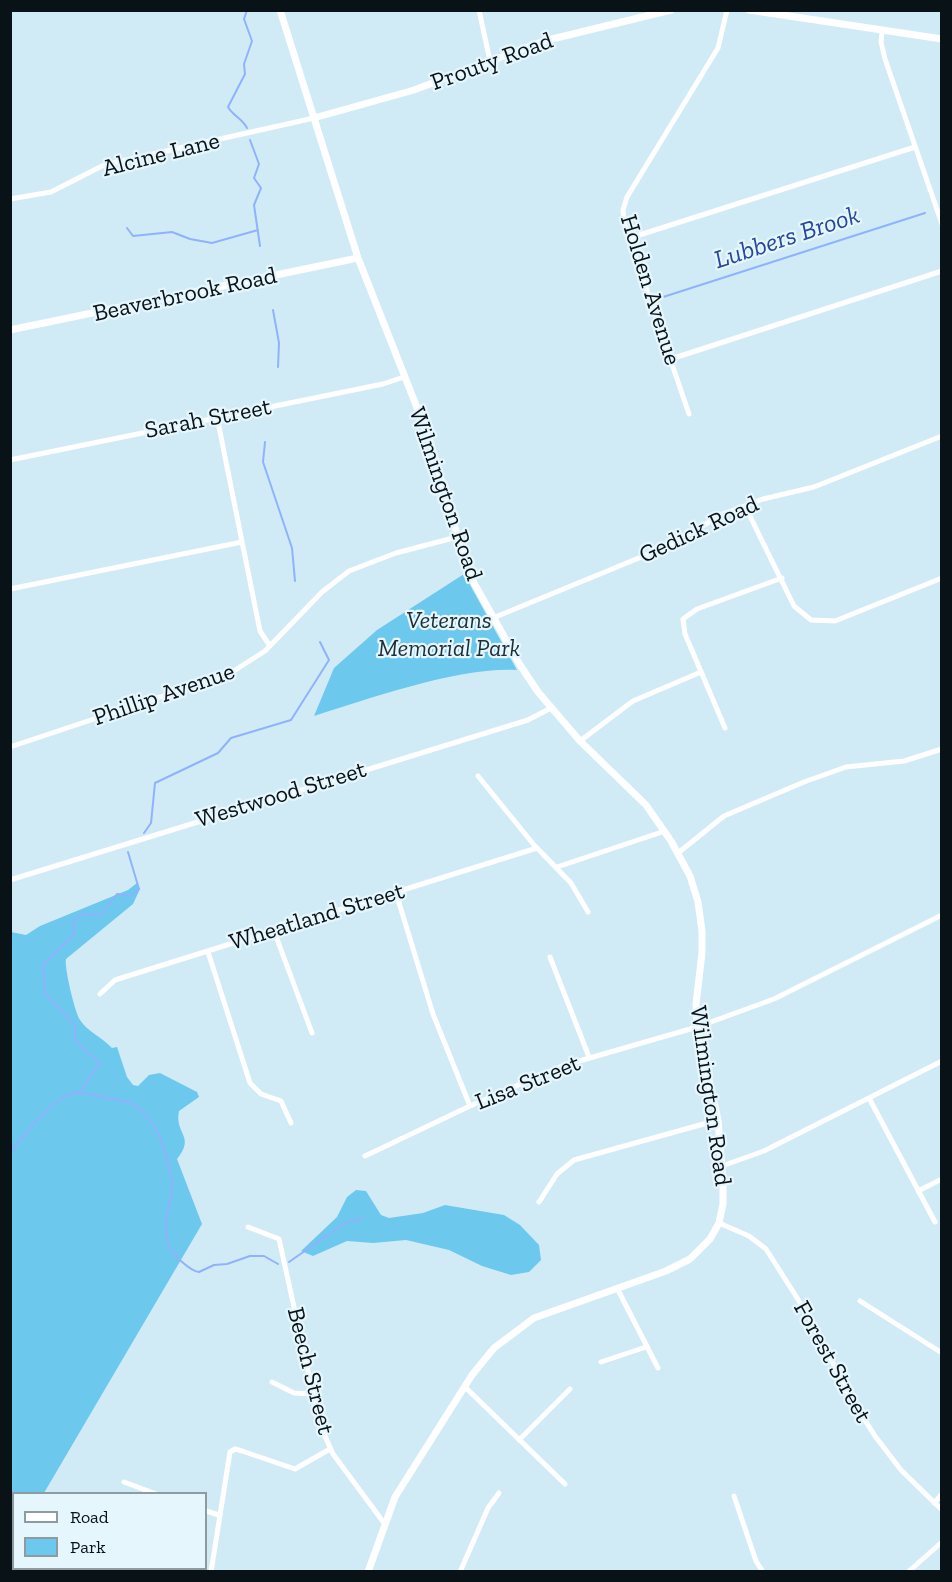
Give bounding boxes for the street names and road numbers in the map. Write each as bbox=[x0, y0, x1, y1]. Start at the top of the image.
street label: Prouty Road bbox=[427, 27, 557, 97]
street label: Alcine Lane bbox=[99, 127, 223, 183]
street label: Holden Avenue bbox=[613, 211, 687, 369]
street label: Beaverbrook Road bbox=[91, 261, 279, 329]
street label: Sarah Street bbox=[142, 393, 274, 445]
street label: Wilmington Road bbox=[402, 404, 488, 584]
street label: Gedick Road bbox=[635, 490, 763, 570]
street label: Phillip Avenue bbox=[89, 657, 239, 733]
street label: Westwood Street bbox=[192, 755, 370, 835]
street label: Wheatland Street bbox=[226, 877, 408, 957]
street label: Wilmington Road bbox=[683, 1004, 737, 1188]
street label: Lisa Street bbox=[471, 1049, 585, 1117]
street label: Forest Street bbox=[787, 1296, 877, 1428]
street label: Beech Street bbox=[280, 1304, 340, 1438]

